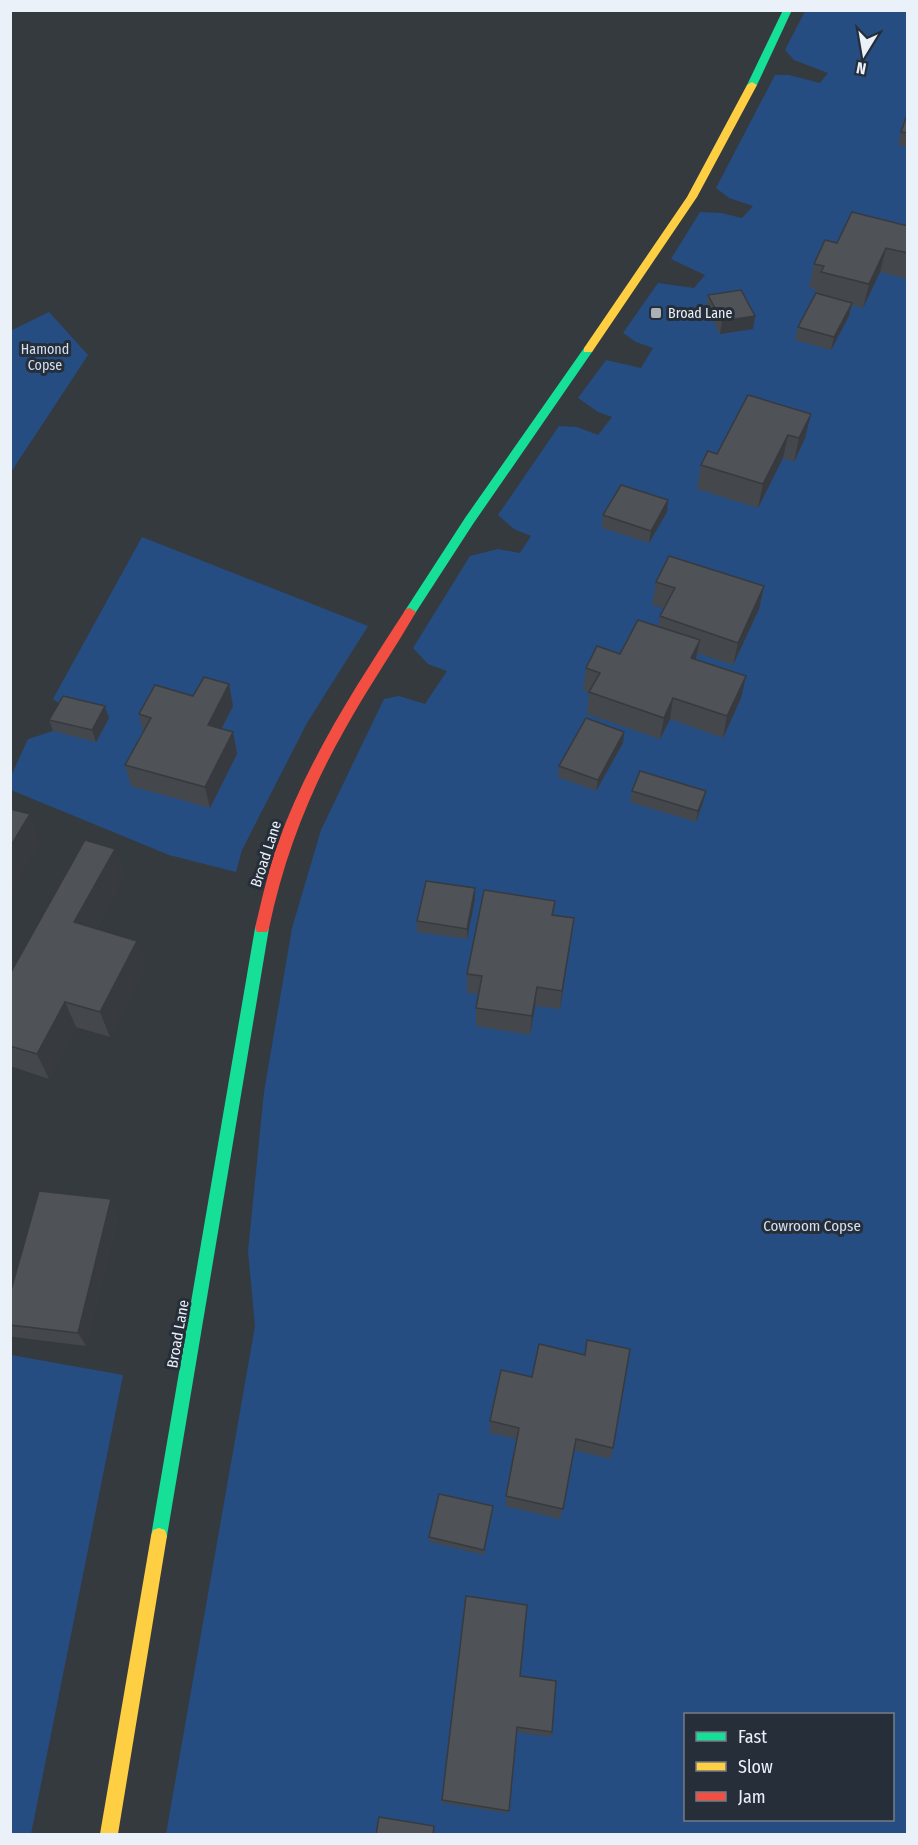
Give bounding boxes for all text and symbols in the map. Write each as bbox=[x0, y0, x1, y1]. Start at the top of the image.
north arrow bbox=[834, 24, 894, 84]
text: N bbox=[855, 58, 868, 78]
place label: Broad Lane bbox=[668, 305, 732, 322]
marker: Broad Lane bbox=[649, 306, 663, 320]
park label: Hamond Copse bbox=[21, 341, 69, 374]
street label: Broad Lane bbox=[247, 818, 285, 890]
park label: Cowroom Copse bbox=[763, 1217, 861, 1235]
street label: Broad Lane bbox=[163, 1299, 193, 1369]
legend bbox=[684, 1713, 894, 1821]
text: Fast bbox=[738, 1726, 767, 1748]
text: Slow bbox=[738, 1756, 773, 1778]
text: Jam bbox=[738, 1786, 766, 1808]

